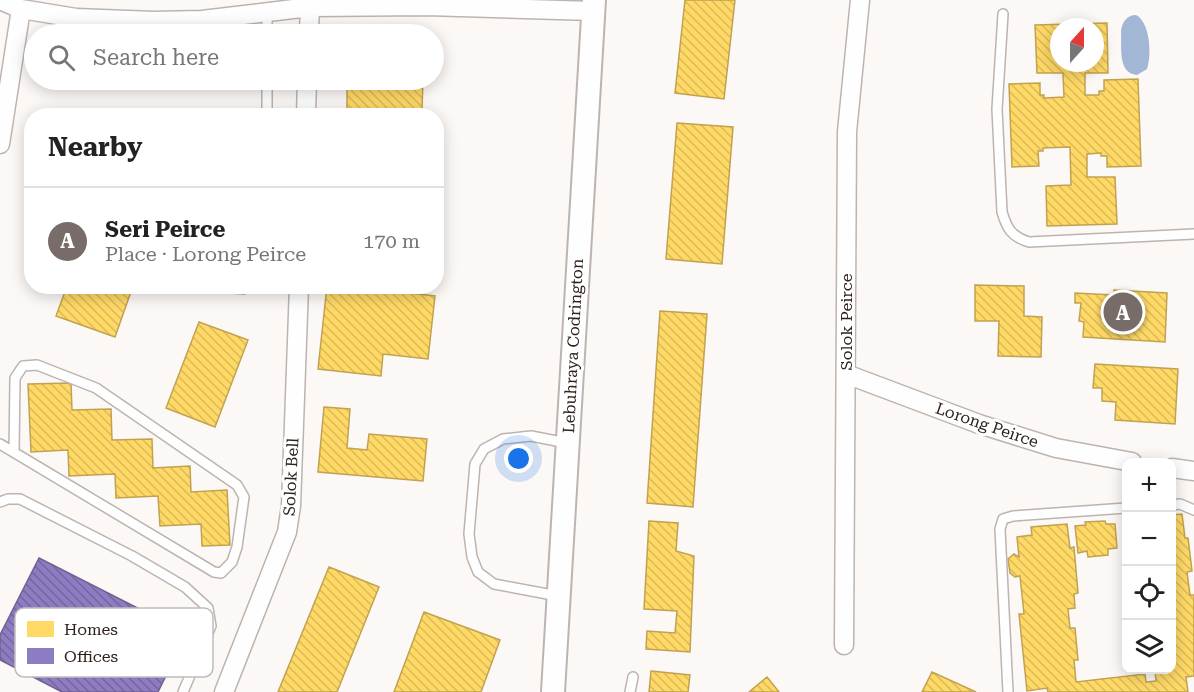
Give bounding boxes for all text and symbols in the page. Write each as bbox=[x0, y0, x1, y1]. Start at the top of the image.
north arrow bbox=[1050, 18, 1104, 72]
search box bbox=[24, 24, 444, 90]
icon: search bbox=[45, 41, 78, 74]
text: Search here bbox=[93, 45, 219, 70]
text: Nearby bbox=[48, 132, 142, 162]
text: Seri Peirce bbox=[105, 217, 225, 242]
text: A bbox=[60, 229, 75, 253]
text: 170 m bbox=[363, 229, 420, 253]
text: Place · Lorong Peirce bbox=[105, 242, 306, 266]
street label: Lebuhraya Codrington bbox=[559, 258, 587, 434]
street label: Solok Peirce bbox=[837, 273, 856, 370]
pin: A bbox=[1104, 290, 1142, 334]
street label: Lorong Peirce bbox=[933, 399, 1041, 452]
street label: Solok Bell bbox=[279, 437, 303, 517]
your location bbox=[504, 444, 533, 473]
map controls bbox=[1122, 458, 1176, 674]
button: + bbox=[1122, 458, 1176, 512]
button: − bbox=[1122, 512, 1176, 566]
button: locate bbox=[1122, 566, 1176, 620]
legend bbox=[15, 608, 213, 677]
text: Homes bbox=[64, 620, 118, 639]
button: layers bbox=[1122, 620, 1176, 674]
text: Offices bbox=[64, 647, 118, 666]

